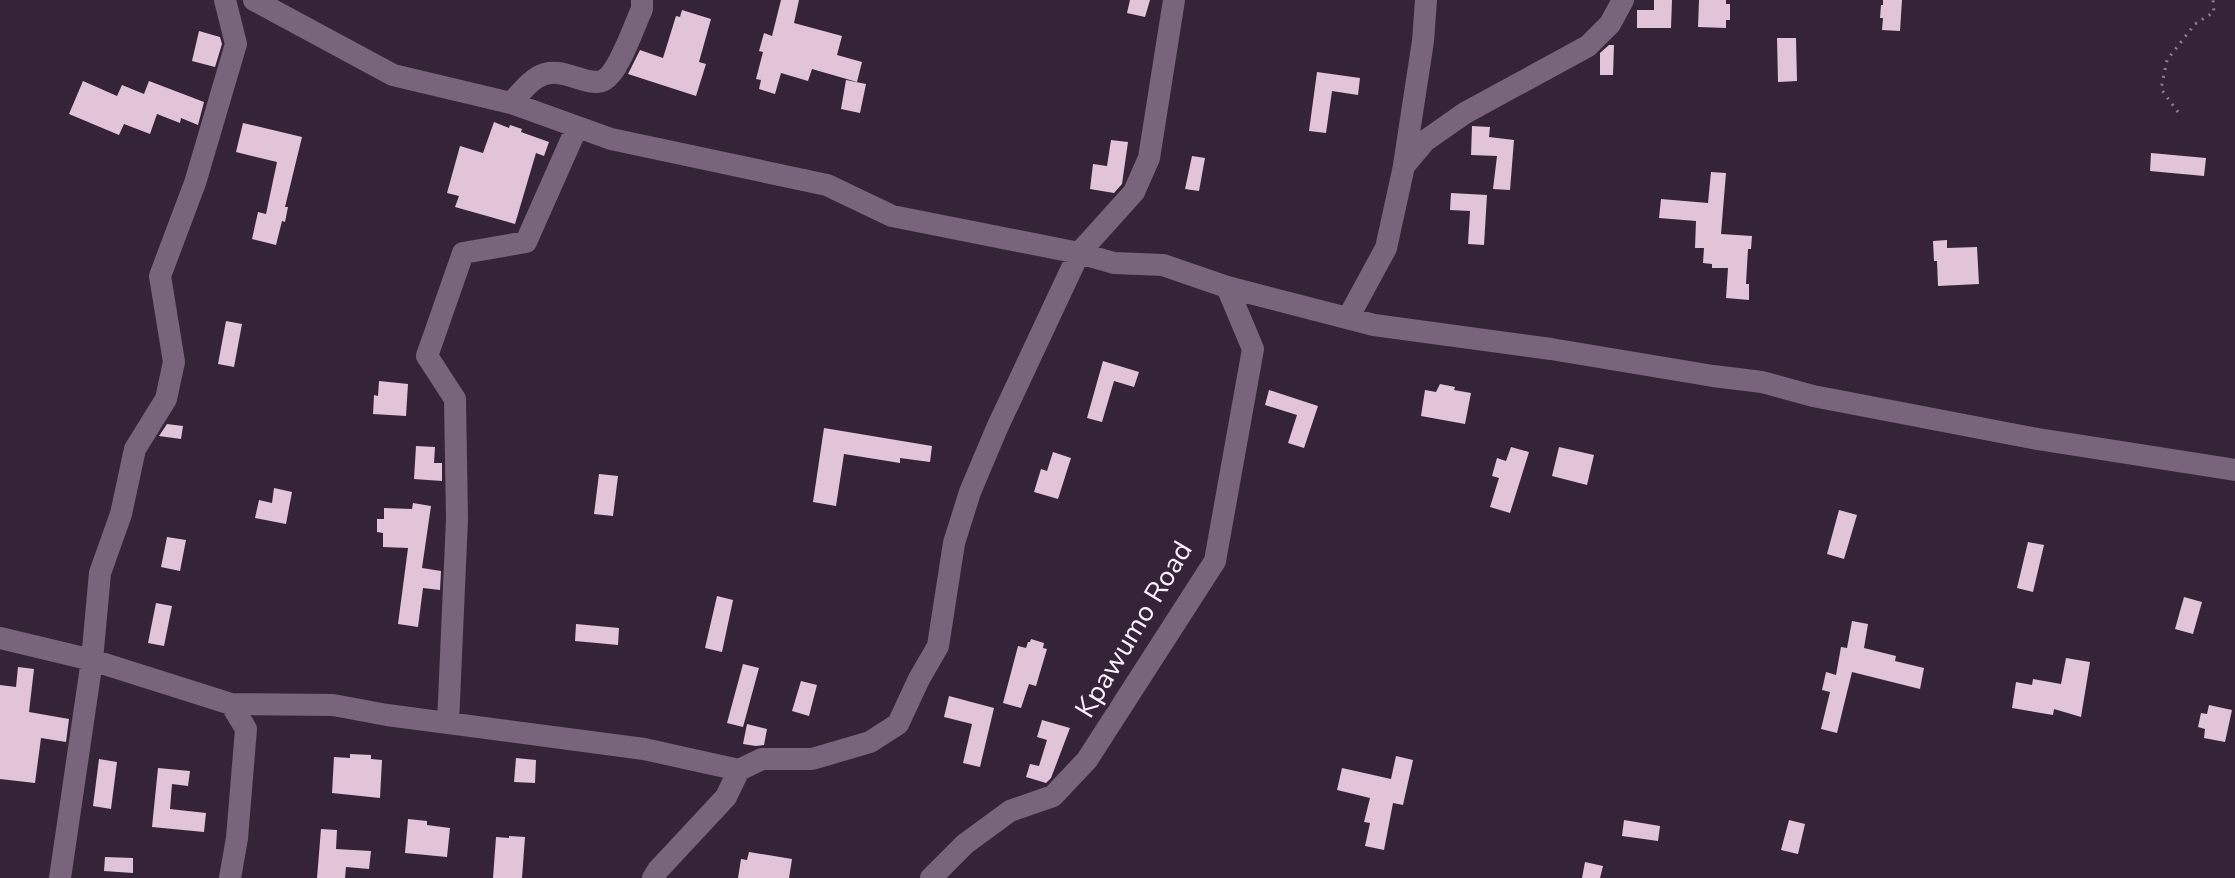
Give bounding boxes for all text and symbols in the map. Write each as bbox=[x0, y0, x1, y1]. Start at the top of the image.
street label: Kpawumo Road bbox=[1066, 534, 1202, 725]

